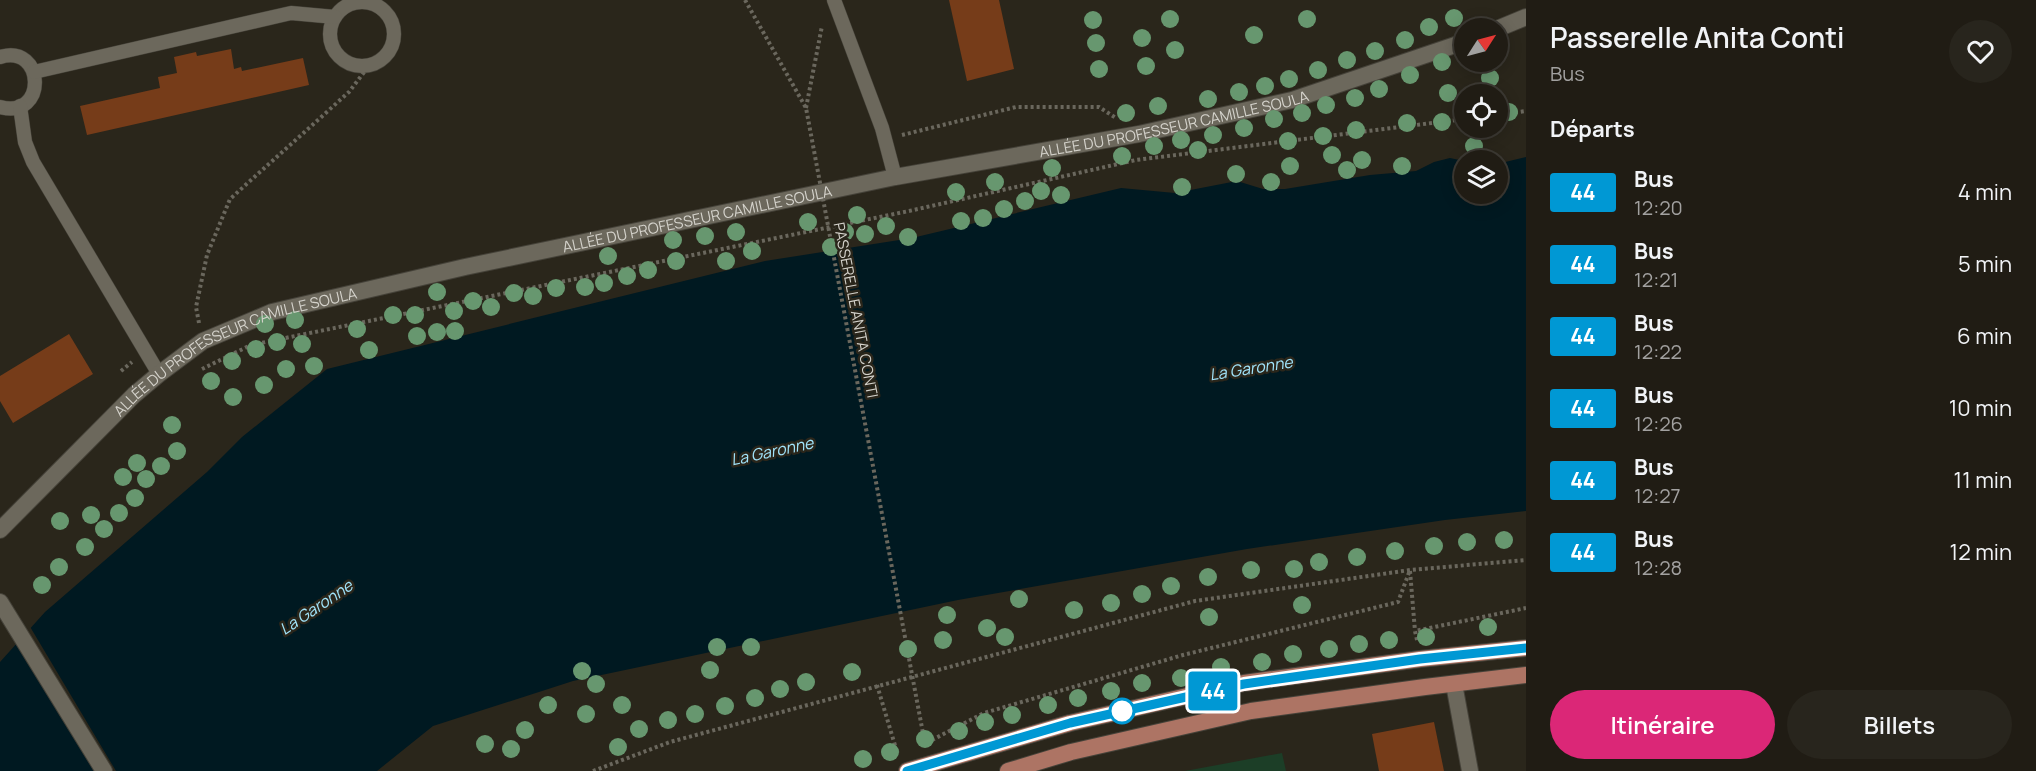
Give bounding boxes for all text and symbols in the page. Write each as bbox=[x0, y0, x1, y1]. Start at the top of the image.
north arrow bbox=[1454, 18, 1508, 72]
map controls bbox=[1454, 18, 1508, 204]
text: Passerelle Anita Conti bbox=[1550, 18, 1845, 56]
button: heart bbox=[1949, 20, 2012, 83]
text: Bus bbox=[1550, 60, 1585, 87]
button: locate bbox=[1454, 84, 1508, 138]
street label: ALLÉE DU PROFESSEUR CAMILLE SOULA bbox=[1037, 85, 1312, 162]
text: Départs bbox=[1550, 114, 1635, 144]
button: layers bbox=[1454, 150, 1508, 204]
text: Bus bbox=[1634, 164, 1674, 194]
text: 4 min bbox=[1958, 177, 2012, 207]
text: 44 bbox=[1570, 178, 1596, 206]
street label: ALLÉE DU PROFESSEUR CAMILLE SOULA bbox=[560, 180, 834, 257]
text: 12:20 bbox=[1634, 194, 1683, 221]
street label: PASSERELLE ANITA CONTI bbox=[829, 220, 883, 400]
text: Bus bbox=[1634, 236, 1674, 266]
text: 5 min bbox=[1958, 249, 2012, 279]
text: 44 bbox=[1570, 250, 1596, 278]
text: 12:21 bbox=[1634, 266, 1678, 293]
street label: ALLÉE DU PROFESSEUR CAMILLE SOULA bbox=[108, 282, 359, 421]
text: Bus bbox=[1634, 308, 1674, 338]
text: 6 min bbox=[1957, 321, 2012, 351]
text: 44 bbox=[1570, 322, 1596, 350]
text: 12:22 bbox=[1634, 338, 1682, 365]
water label: La Garonne bbox=[1208, 350, 1296, 385]
text: Bus bbox=[1634, 380, 1674, 410]
text: 10 min bbox=[1949, 393, 2012, 423]
text: 44 bbox=[1570, 394, 1596, 422]
text: 12:26 bbox=[1634, 410, 1683, 437]
water label: La Garonne bbox=[729, 431, 817, 470]
text: Bus bbox=[1634, 452, 1674, 482]
text: 11 min bbox=[1954, 465, 2012, 495]
text: 44 bbox=[1570, 466, 1596, 494]
text: 12:27 bbox=[1634, 482, 1681, 509]
text: Bus bbox=[1634, 524, 1674, 554]
text: 12 min bbox=[1950, 537, 2012, 567]
text: 44 bbox=[1570, 538, 1596, 566]
text: 12:28 bbox=[1634, 554, 1682, 581]
water label: La Garonne bbox=[275, 574, 358, 640]
line badge: 44 bbox=[1186, 672, 1240, 710]
text: 44 bbox=[1200, 677, 1226, 705]
button: Itinéraire bbox=[1550, 690, 1775, 759]
button: Billets bbox=[1787, 690, 2012, 759]
unlabelled marker bbox=[1109, 698, 1135, 724]

